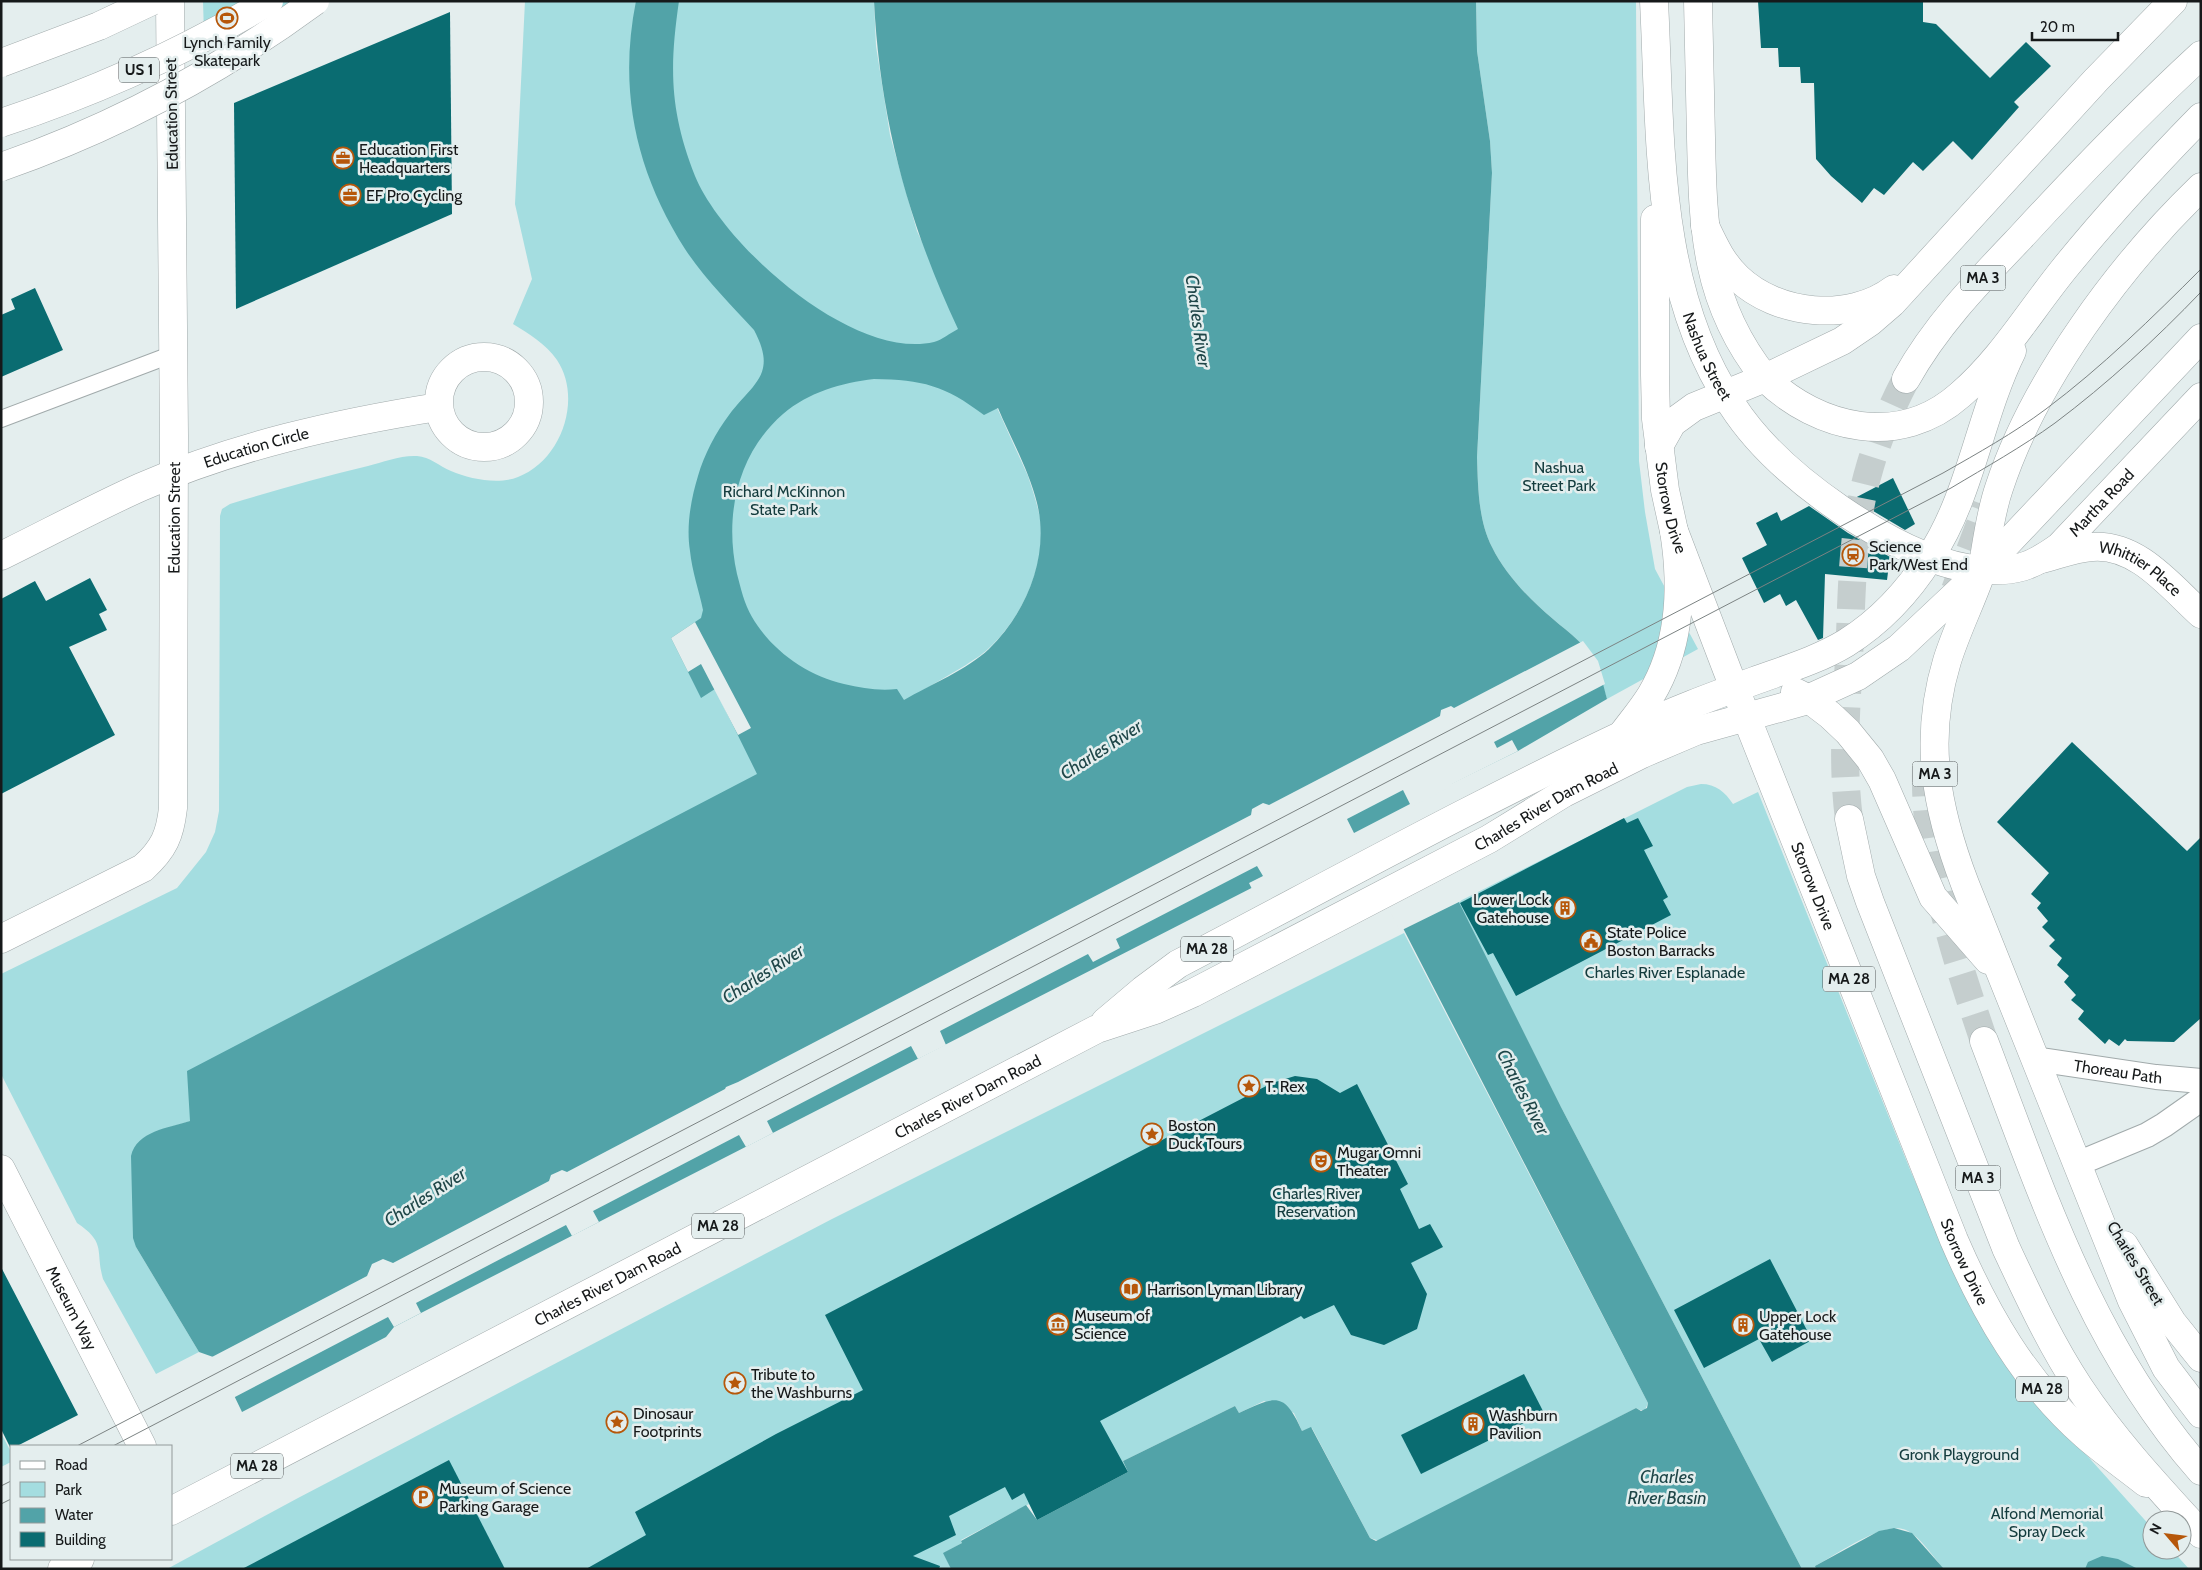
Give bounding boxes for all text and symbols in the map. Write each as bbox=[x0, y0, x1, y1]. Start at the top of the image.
sports icon: Lynch Family Skatepark bbox=[215, 6, 239, 30]
scale bar bbox=[2032, 10, 2118, 42]
text: 20 m bbox=[2040, 18, 2075, 36]
place label: Lynch Family Skatepark bbox=[183, 33, 271, 70]
street label: Education Street bbox=[161, 57, 182, 170]
road number: US 1 bbox=[119, 58, 159, 82]
place label: Education First Headquarters bbox=[359, 140, 459, 177]
office icon: Education First Headquarters bbox=[331, 146, 355, 170]
office icon: EF Pro Cycling bbox=[338, 183, 362, 207]
place label: EF Pro Cycling bbox=[366, 186, 463, 205]
road number: MA 3 bbox=[1960, 266, 2006, 290]
water label: Charles River bbox=[1181, 273, 1216, 370]
street label: Nashua Street bbox=[1679, 310, 1736, 404]
street label: Education Circle bbox=[201, 424, 311, 472]
park label: Nashua Street Park bbox=[1522, 458, 1597, 495]
street label: Education Street bbox=[165, 461, 184, 574]
street label: Storrow Drive bbox=[1652, 461, 1691, 556]
street label: Martha Road bbox=[2065, 465, 2138, 540]
park label: Richard McKinnon State Park bbox=[723, 482, 845, 519]
place label: Science Park/West End bbox=[1869, 537, 1968, 574]
street label: Whittier Place bbox=[2098, 537, 2185, 600]
station icon: Science Park/West End bbox=[1841, 543, 1865, 567]
water label: Charles River bbox=[1056, 715, 1147, 785]
street label: Charles River Dam Road bbox=[1471, 759, 1621, 855]
road number: MA 3 bbox=[1912, 762, 1958, 786]
street label: Storrow Drive bbox=[1787, 839, 1839, 933]
place label: Lower Lock Gatehouse bbox=[1473, 890, 1550, 927]
building icon: Lower Lock Gatehouse bbox=[1553, 896, 1577, 920]
place label: State Police Boston Barracks bbox=[1607, 923, 1715, 960]
public building icon: State Police Boston Barracks bbox=[1579, 929, 1603, 953]
road number: MA 28 bbox=[1181, 936, 1233, 962]
water label: Charles River bbox=[718, 939, 809, 1009]
park label: Charles River Esplanade bbox=[1585, 963, 1745, 982]
road number: MA 28 bbox=[1823, 966, 1875, 992]
water label: Charles River bbox=[1492, 1046, 1555, 1140]
street label: Charles River Dam Road bbox=[891, 1051, 1044, 1143]
street label: Thoreau Path bbox=[2072, 1056, 2163, 1088]
place icon: T. Rex bbox=[1237, 1074, 1261, 1098]
place label: T. Rex bbox=[1265, 1077, 1305, 1096]
place label: Boston Duck Tours bbox=[1168, 1116, 1242, 1153]
place icon: Boston Duck Tours bbox=[1140, 1122, 1164, 1146]
place label: Mugar Omni Theater bbox=[1337, 1143, 1421, 1180]
theatre icon: Mugar Omni Theater bbox=[1309, 1149, 1333, 1173]
water label: Charles River bbox=[380, 1162, 471, 1232]
road number: MA 3 bbox=[1956, 1166, 2000, 1190]
park label: Charles River Reservation bbox=[1272, 1184, 1361, 1221]
road number: MA 28 bbox=[692, 1214, 744, 1238]
street label: Storrow Drive bbox=[1936, 1216, 1992, 1308]
street label: Charles Street bbox=[2103, 1218, 2168, 1309]
street label: Charles River Dam Road bbox=[531, 1238, 684, 1330]
street label: Museum Way bbox=[42, 1263, 101, 1354]
library icon: Harrison Lyman Library bbox=[1119, 1277, 1143, 1301]
place label: Harrison Lyman Library bbox=[1147, 1280, 1303, 1299]
place label: Museum of Science bbox=[1074, 1306, 1151, 1343]
place label: Upper Lock Gatehouse bbox=[1759, 1307, 1837, 1344]
museum icon: Museum of Science bbox=[1046, 1312, 1070, 1336]
building icon: Upper Lock Gatehouse bbox=[1731, 1313, 1755, 1337]
place label: Tribute to the Washburns bbox=[751, 1365, 853, 1402]
place icon: Tribute to the Washburns bbox=[723, 1371, 747, 1395]
road number: MA 28 bbox=[2016, 1376, 2068, 1402]
place label: Dinosaur Footprints bbox=[633, 1404, 702, 1441]
place label: Washburn Pavilion bbox=[1489, 1406, 1558, 1443]
place icon: Dinosaur Footprints bbox=[605, 1410, 629, 1434]
building icon: Washburn Pavilion bbox=[1461, 1412, 1485, 1436]
legend bbox=[10, 1445, 172, 1560]
park label: Gronk Playground bbox=[1899, 1445, 2019, 1464]
road number: MA 28 bbox=[231, 1454, 283, 1478]
text: Road bbox=[55, 1456, 88, 1474]
water label: Charles River Basin bbox=[1627, 1466, 1707, 1509]
place label: Museum of Science Parking Garage bbox=[439, 1479, 571, 1516]
text: Park bbox=[55, 1481, 82, 1499]
parking icon: Museum of Science Parking Garage bbox=[411, 1485, 435, 1509]
park label: Alfond Memorial Spray Deck bbox=[1991, 1504, 2104, 1541]
text: Water bbox=[55, 1506, 93, 1524]
north arrow bbox=[2142, 1510, 2192, 1560]
text: N bbox=[2145, 1520, 2166, 1537]
text: Building bbox=[55, 1531, 106, 1549]

